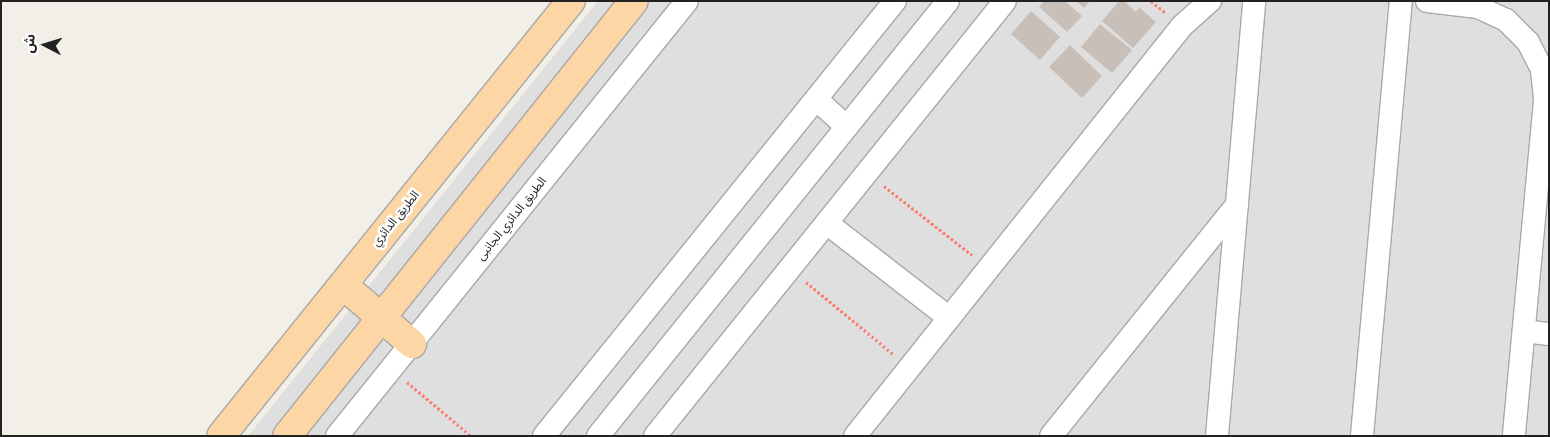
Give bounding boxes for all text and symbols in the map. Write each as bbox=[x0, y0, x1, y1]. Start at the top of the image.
north arrow bbox=[20, 20, 70, 70]
text: ش bbox=[20, 33, 39, 54]
street label: الطريق الدائري الجانبى bbox=[474, 174, 550, 264]
street label: الطريق الدائري bbox=[369, 188, 423, 250]

